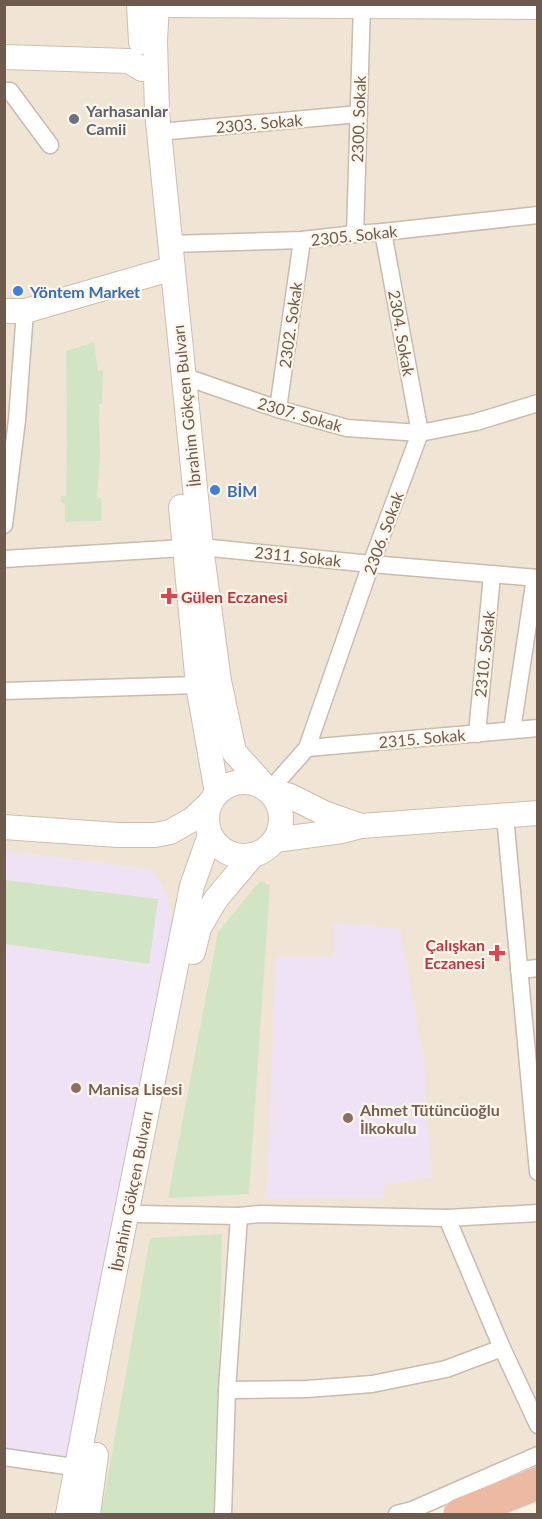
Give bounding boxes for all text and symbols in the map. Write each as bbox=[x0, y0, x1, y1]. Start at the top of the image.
street label: 2300. Sokak bbox=[347, 74, 369, 163]
place label: Yarhasanlar Camii bbox=[85, 101, 168, 138]
street label: 2303. Sokak bbox=[215, 110, 304, 136]
marker: Yarhasanlar Camii bbox=[67, 112, 81, 126]
street label: 2305. Sokak bbox=[310, 221, 399, 249]
street label: 2302. Sokak bbox=[275, 280, 306, 369]
place label: Yöntem Market bbox=[29, 282, 140, 301]
marker: Yöntem Market bbox=[11, 284, 25, 298]
street label: 2304. Sokak bbox=[385, 289, 419, 378]
street label: İbrahim Gökçen Bulvarı bbox=[168, 324, 204, 488]
street label: 2307. Sokak bbox=[256, 393, 345, 435]
place label: BİM bbox=[227, 481, 257, 500]
marker: BİM bbox=[208, 483, 222, 497]
street label: 2306. Sokak bbox=[359, 488, 407, 577]
street label: 2311. Sokak bbox=[254, 542, 343, 570]
place label: Gülen Eczanesi bbox=[181, 587, 288, 606]
marker: Gülen Eczanesi bbox=[162, 589, 176, 603]
street label: 2310. Sokak bbox=[470, 609, 498, 698]
street label: 2315. Sokak bbox=[378, 725, 467, 751]
place label: Çalışkan Eczanesi bbox=[424, 935, 485, 972]
marker: Çalışkan Eczanesi bbox=[490, 946, 504, 960]
place label: Manisa Lisesi bbox=[88, 1079, 182, 1098]
marker: Manisa Lisesi bbox=[69, 1081, 83, 1095]
place label: Ahmet Tütüncüoğlu İlkokulu bbox=[359, 1100, 500, 1137]
street label: İbrahim Gökçen Bulvarı bbox=[106, 1109, 156, 1273]
marker: Ahmet Tütüncüoğlu İlkokulu bbox=[341, 1111, 355, 1125]

